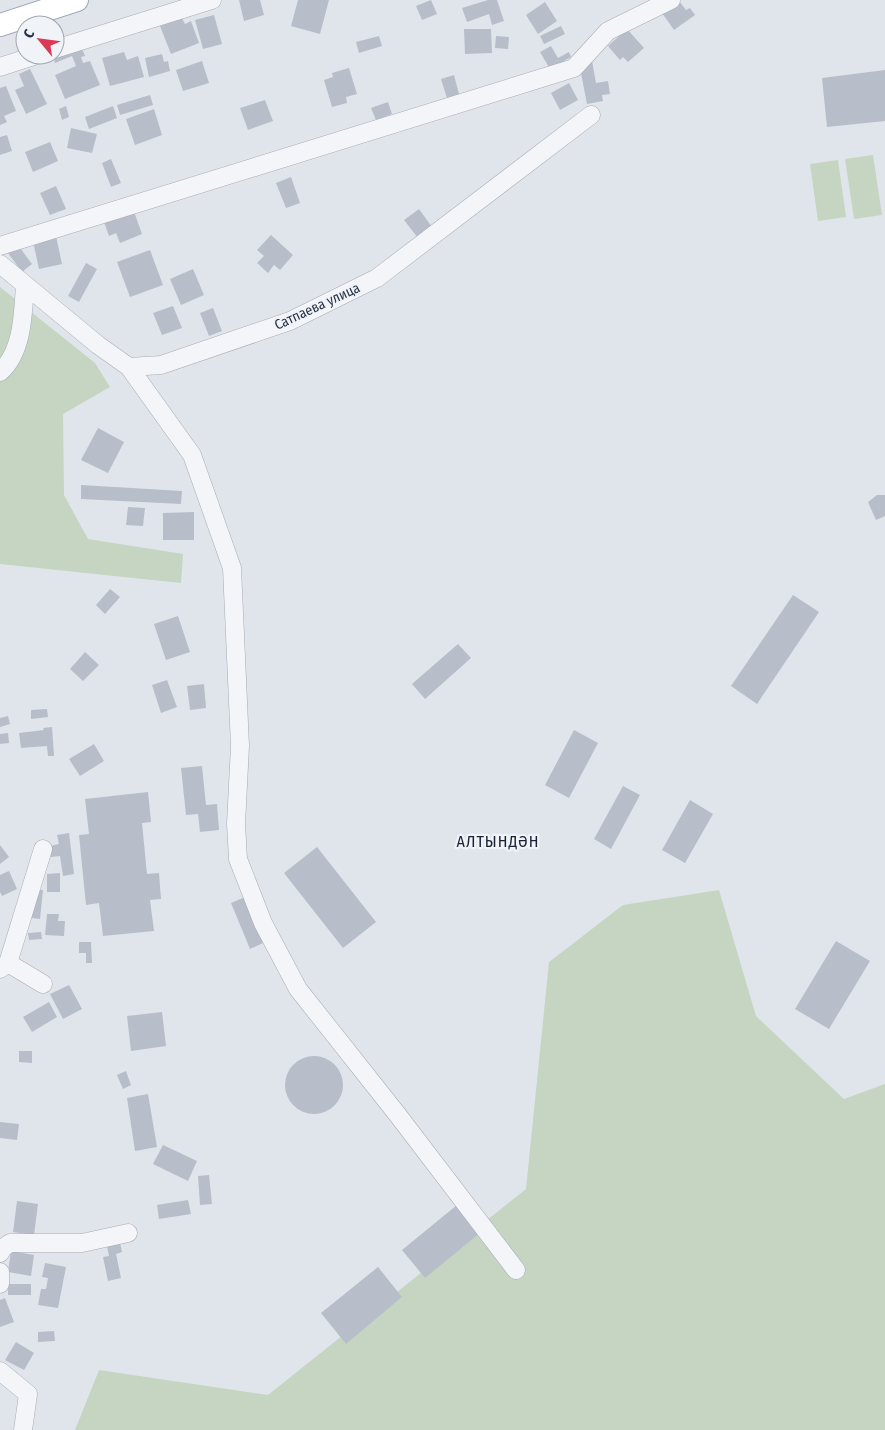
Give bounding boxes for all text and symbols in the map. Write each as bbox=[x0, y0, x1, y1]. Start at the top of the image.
north arrow bbox=[15, 15, 65, 65]
text: С bbox=[20, 26, 39, 41]
street label: Сатпаева улица bbox=[272, 279, 363, 334]
district label: АЛТЫНДӘН bbox=[457, 832, 539, 851]

